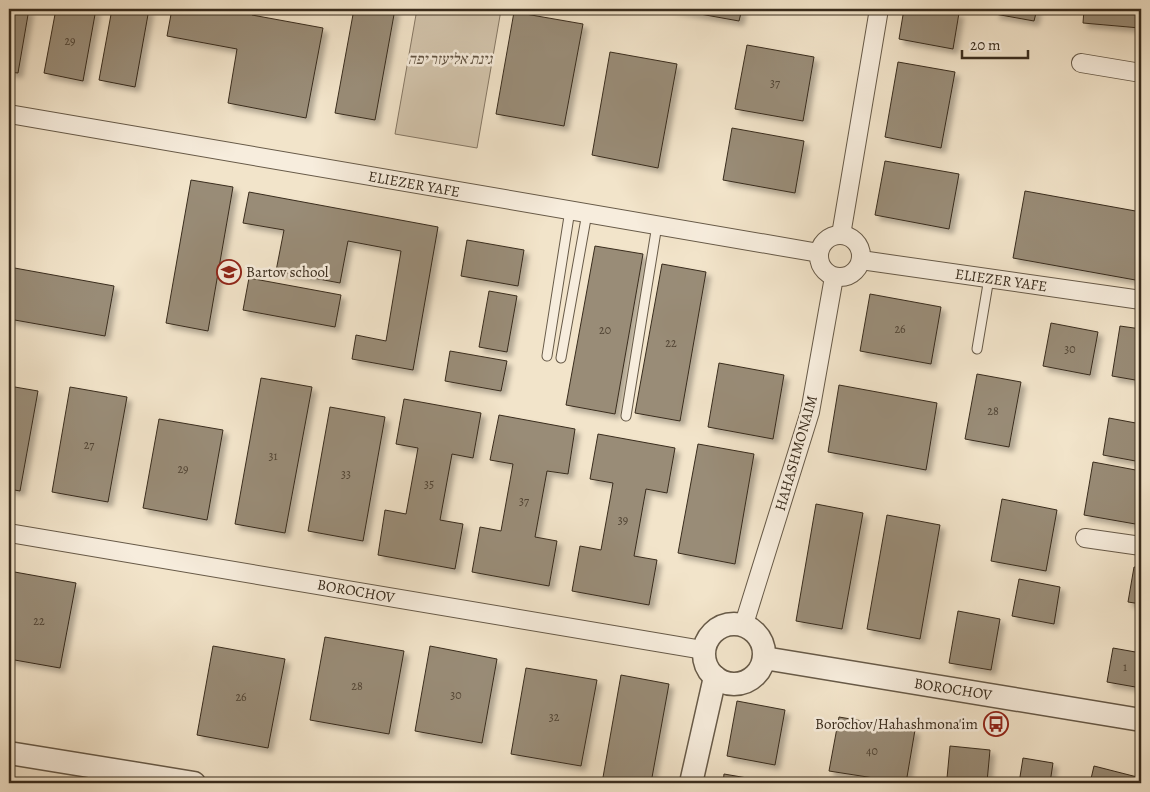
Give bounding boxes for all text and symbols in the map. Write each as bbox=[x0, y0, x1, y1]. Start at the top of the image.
scale bar bbox=[962, 28, 1029, 60]
house number: 29 bbox=[64, 33, 76, 49]
text: 20 m bbox=[970, 35, 1001, 55]
park label: גינת אליעזר יפה bbox=[408, 49, 493, 69]
house number: 37 bbox=[770, 75, 781, 91]
street label: ELIEZER YAFE bbox=[367, 166, 461, 202]
school or university icon: Bartov school bbox=[216, 259, 242, 285]
place label: Bartov school bbox=[246, 262, 329, 282]
street label: ELIEZER YAFE bbox=[954, 264, 1048, 296]
house number: 26 bbox=[894, 321, 906, 337]
house number: 20 bbox=[599, 322, 611, 338]
house number: 22 bbox=[665, 335, 677, 351]
house number: 30 bbox=[1064, 341, 1076, 357]
street label: HAHASHMONAIM bbox=[770, 393, 822, 513]
house number: 28 bbox=[987, 403, 999, 419]
house number: 27 bbox=[84, 437, 95, 453]
house number: 31 bbox=[268, 448, 278, 464]
house number: 29 bbox=[177, 461, 189, 477]
house number: 33 bbox=[341, 466, 351, 482]
house number: 35 bbox=[424, 476, 434, 492]
house number: 37 bbox=[519, 493, 530, 509]
house number: 39 bbox=[618, 512, 628, 528]
street label: BOROCHOV bbox=[316, 574, 397, 608]
house number: 22 bbox=[33, 613, 45, 629]
house number: 1 bbox=[1123, 659, 1127, 675]
street label: BOROCHOV bbox=[913, 673, 994, 705]
house number: 28 bbox=[351, 678, 363, 694]
house number: 30 bbox=[450, 687, 462, 703]
house number: 26 bbox=[235, 689, 247, 705]
house number: 32 bbox=[549, 709, 560, 725]
bus stop icon: Borochov/Hahashmona'im bbox=[983, 711, 1009, 737]
place label: Borochov/Hahashmona'im bbox=[815, 714, 979, 734]
house number: 40 bbox=[866, 743, 878, 759]

